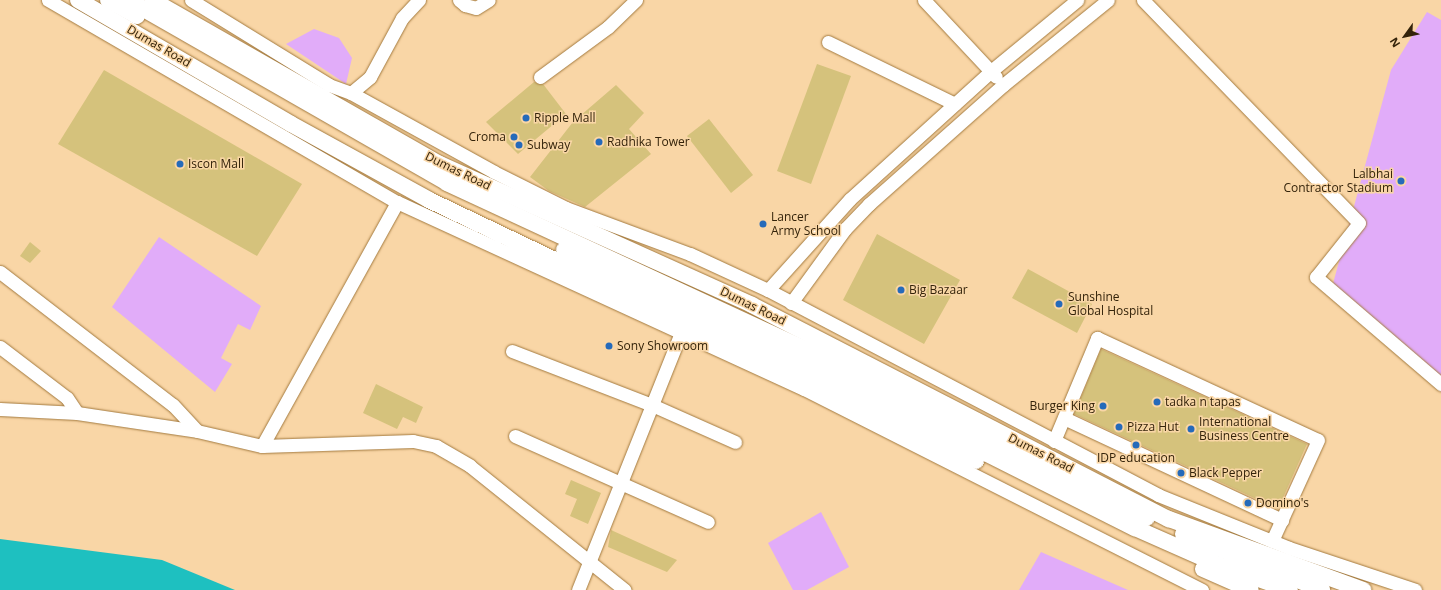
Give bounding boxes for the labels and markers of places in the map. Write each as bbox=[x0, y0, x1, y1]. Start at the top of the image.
place label: Ripple Mall bbox=[534, 111, 596, 125]
marker: Ripple Mall bbox=[521, 113, 531, 123]
place label: Croma bbox=[469, 130, 506, 144]
marker: Croma bbox=[509, 132, 519, 142]
place label: Radhika Tower bbox=[607, 135, 690, 149]
marker: Radhika Tower bbox=[594, 137, 604, 147]
place label: Subway bbox=[527, 138, 570, 152]
marker: Subway bbox=[514, 140, 524, 150]
place label: Iscon Mall bbox=[188, 157, 244, 171]
marker: Iscon Mall bbox=[175, 159, 185, 169]
place label: Lalbhai Contractor Stadium bbox=[1283, 167, 1393, 195]
marker: Lalbhai Contractor Stadium bbox=[1396, 176, 1406, 186]
place label: Lancer Army School bbox=[771, 210, 841, 238]
marker: Lancer Army School bbox=[758, 219, 768, 229]
place label: Big Bazaar bbox=[909, 283, 968, 297]
marker: Big Bazaar bbox=[896, 285, 906, 295]
place label: Sunshine Global Hospital bbox=[1068, 290, 1153, 318]
marker: Sunshine Global Hospital bbox=[1053, 298, 1065, 310]
place label: Sony Showroom bbox=[617, 339, 708, 353]
marker: Sony Showroom bbox=[604, 341, 614, 351]
place label: tadka n tapas bbox=[1165, 395, 1241, 409]
marker: tadka n tapas bbox=[1152, 397, 1162, 407]
place label: Burger King bbox=[1029, 399, 1095, 413]
marker: Burger King bbox=[1098, 401, 1108, 411]
place label: International Business Centre bbox=[1199, 415, 1289, 443]
place label: Pizza Hut bbox=[1127, 420, 1179, 434]
marker: Pizza Hut bbox=[1114, 422, 1124, 432]
marker: International Business Centre bbox=[1186, 424, 1196, 434]
marker: IDP education bbox=[1131, 440, 1141, 450]
place label: IDP education bbox=[1097, 451, 1175, 465]
place label: Black Pepper bbox=[1189, 466, 1262, 480]
marker: Black Pepper bbox=[1176, 468, 1186, 478]
place label: Domino's bbox=[1256, 496, 1309, 510]
marker: Domino's bbox=[1243, 498, 1253, 508]

